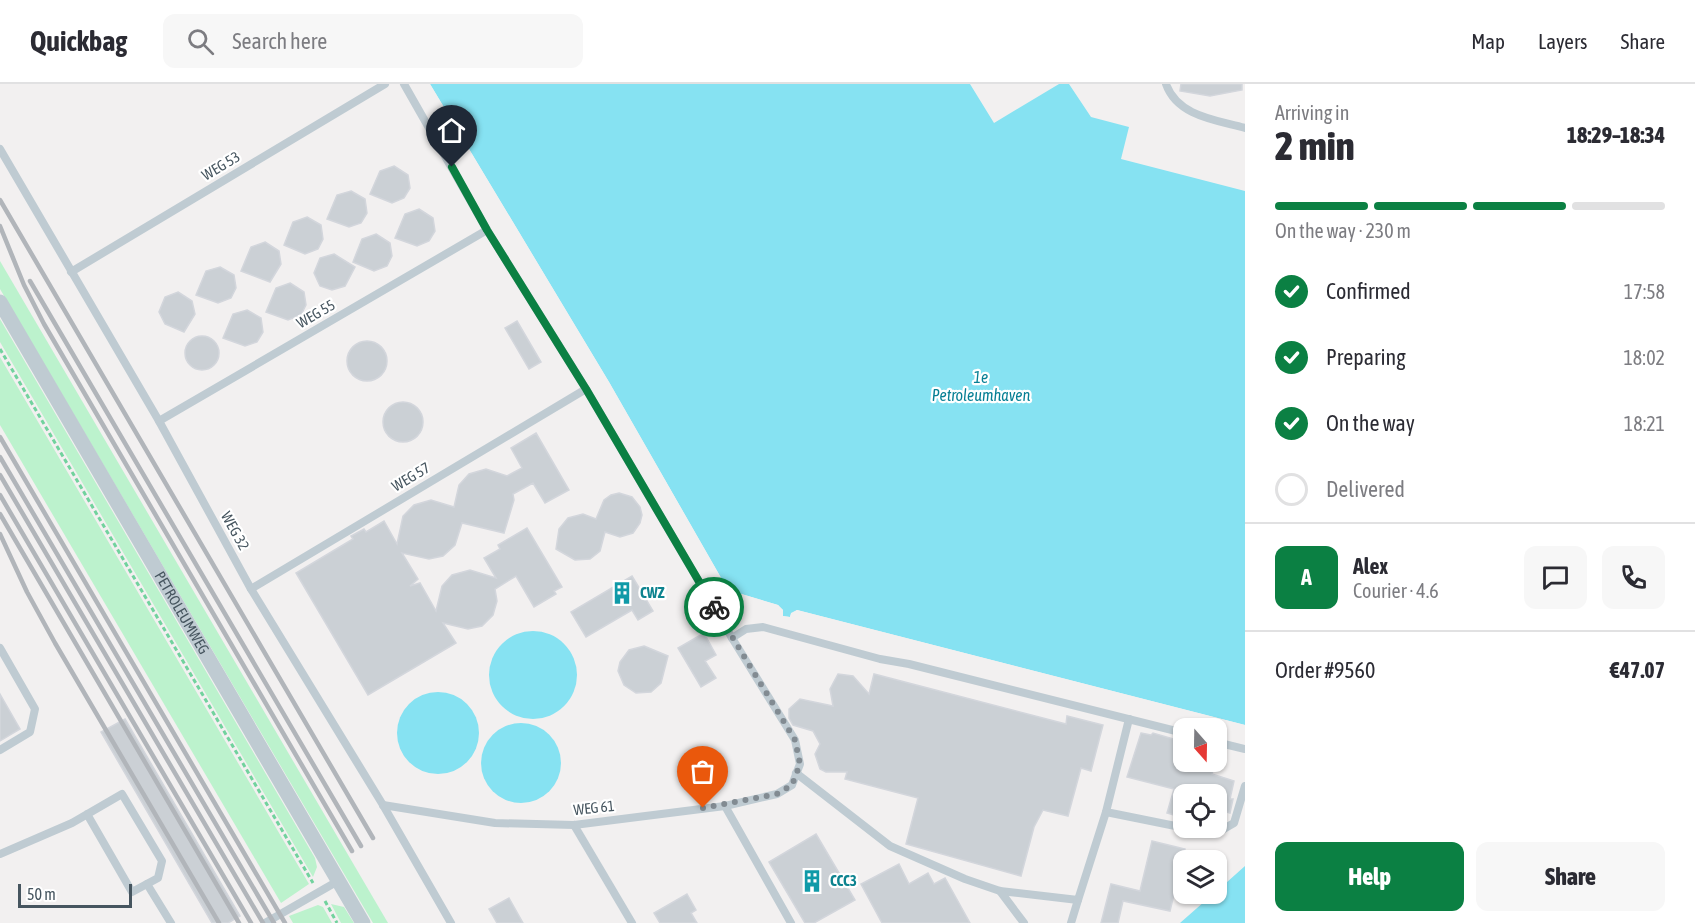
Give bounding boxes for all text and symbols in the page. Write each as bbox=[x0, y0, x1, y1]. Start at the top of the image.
search box bbox=[163, 14, 583, 68]
text: Quickbag bbox=[30, 25, 127, 57]
icon: search bbox=[184, 25, 217, 58]
text: Search here bbox=[232, 28, 327, 54]
text: Map bbox=[1471, 29, 1505, 53]
text: Layers bbox=[1538, 29, 1588, 53]
text: Share bbox=[1621, 29, 1665, 53]
text: Arriving in bbox=[1275, 101, 1349, 124]
pin bbox=[426, 105, 477, 167]
icon: home bbox=[435, 114, 468, 147]
text: 18:29–18:34 bbox=[1567, 122, 1665, 148]
text: 2 min bbox=[1275, 124, 1355, 168]
street label: WEG 53 bbox=[199, 148, 243, 184]
text: On the way · 230 m bbox=[1275, 219, 1411, 242]
icon: check bbox=[1275, 275, 1308, 308]
text: Confirmed bbox=[1326, 278, 1411, 304]
text: 17:58 bbox=[1624, 280, 1665, 303]
street label: WEG 55 bbox=[294, 296, 338, 331]
icon: check bbox=[1275, 341, 1308, 374]
text: Preparing bbox=[1326, 344, 1406, 370]
text: 18:02 bbox=[1623, 346, 1665, 369]
water label: 1e Petroleumhaven bbox=[932, 368, 1030, 404]
icon: check bbox=[1275, 407, 1308, 440]
text: On the way bbox=[1326, 410, 1415, 436]
text: 18:21 bbox=[1624, 412, 1665, 435]
street label: WEG 57 bbox=[389, 459, 433, 495]
text: Delivered bbox=[1326, 476, 1405, 502]
street label: WEG 32 bbox=[218, 509, 253, 553]
button: chat bbox=[1524, 546, 1587, 609]
button: phone bbox=[1602, 546, 1665, 609]
text: Alex bbox=[1353, 553, 1388, 579]
text: A bbox=[1301, 564, 1312, 590]
street label: PETROLEUMWEG bbox=[151, 568, 213, 657]
courier bbox=[684, 577, 744, 637]
text: Courier · 4.6 bbox=[1353, 579, 1439, 602]
building icon: CWZ bbox=[609, 580, 635, 606]
place label: CWZ bbox=[640, 584, 665, 601]
icon: bike bbox=[698, 591, 731, 624]
text: Order #9560 bbox=[1275, 657, 1375, 683]
text: €47.07 bbox=[1610, 657, 1665, 683]
north arrow bbox=[1173, 718, 1227, 772]
map controls bbox=[1173, 718, 1227, 904]
pin bbox=[677, 746, 728, 808]
icon: bag bbox=[686, 755, 719, 788]
button: locate bbox=[1173, 784, 1227, 838]
street label: WEG 61 bbox=[572, 797, 615, 818]
button: Help bbox=[1275, 842, 1464, 911]
button: Share bbox=[1476, 842, 1665, 911]
button: layers bbox=[1173, 850, 1227, 904]
building icon: CCC3 bbox=[799, 868, 825, 894]
place label: CCC3 bbox=[830, 872, 857, 889]
scale bar bbox=[18, 881, 132, 908]
text: 50 m bbox=[27, 885, 56, 903]

